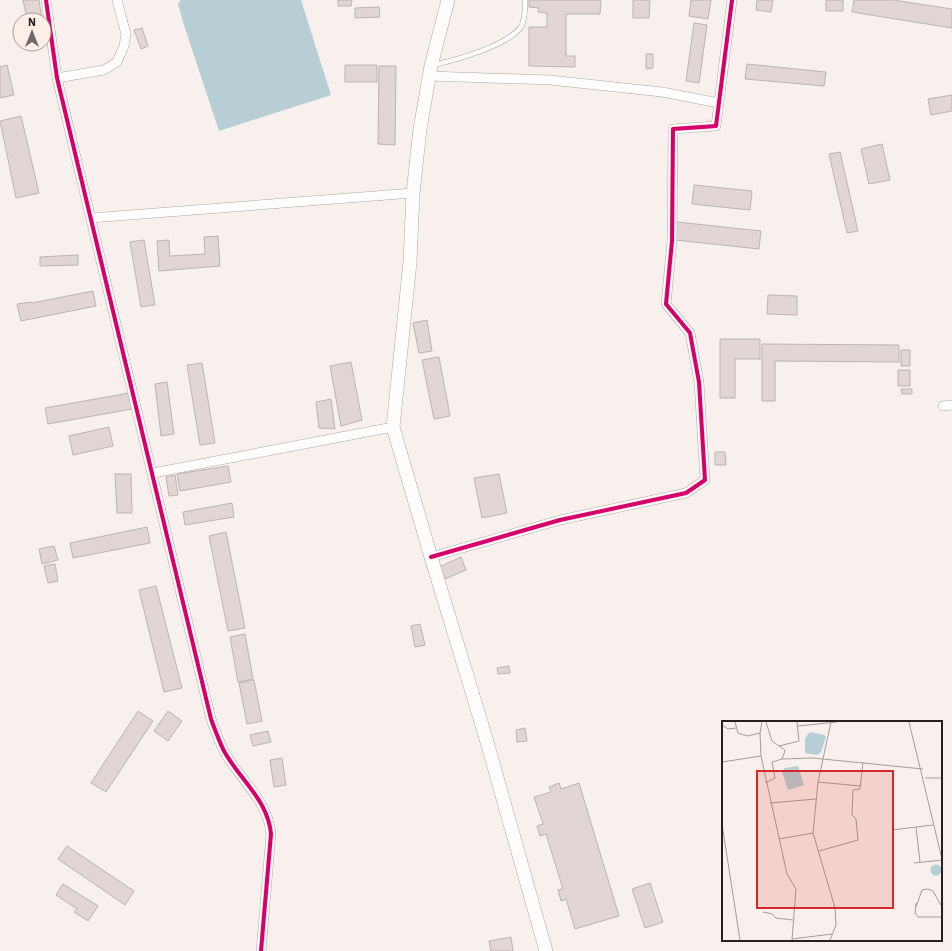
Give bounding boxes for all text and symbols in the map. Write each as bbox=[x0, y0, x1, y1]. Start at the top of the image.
north arrow bbox=[12, 12, 52, 52]
text: N bbox=[28, 15, 36, 29]
inset map bbox=[722, 721, 942, 941]

